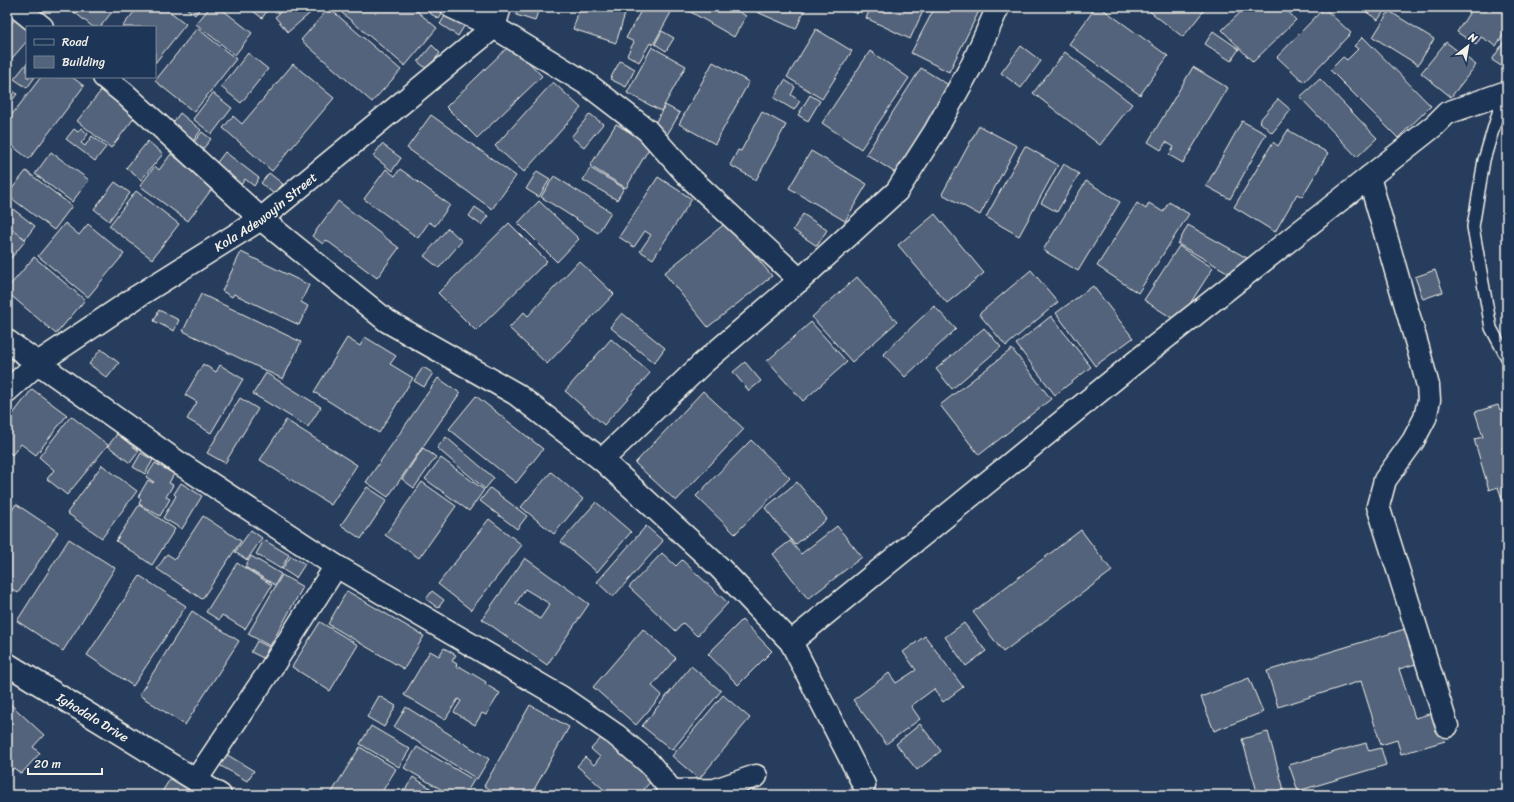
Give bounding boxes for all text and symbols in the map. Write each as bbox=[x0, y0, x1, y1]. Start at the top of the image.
legend bbox=[26, 26, 156, 78]
north arrow bbox=[1448, 26, 1488, 66]
text: N bbox=[1464, 27, 1481, 48]
text: Road bbox=[62, 31, 89, 53]
text: Building bbox=[62, 51, 105, 73]
street label: Kola Adewoyin Street bbox=[209, 166, 323, 258]
street label: Ighodalo Drive bbox=[51, 686, 134, 749]
scale bar bbox=[28, 750, 102, 776]
text: 20 m bbox=[34, 753, 61, 775]

